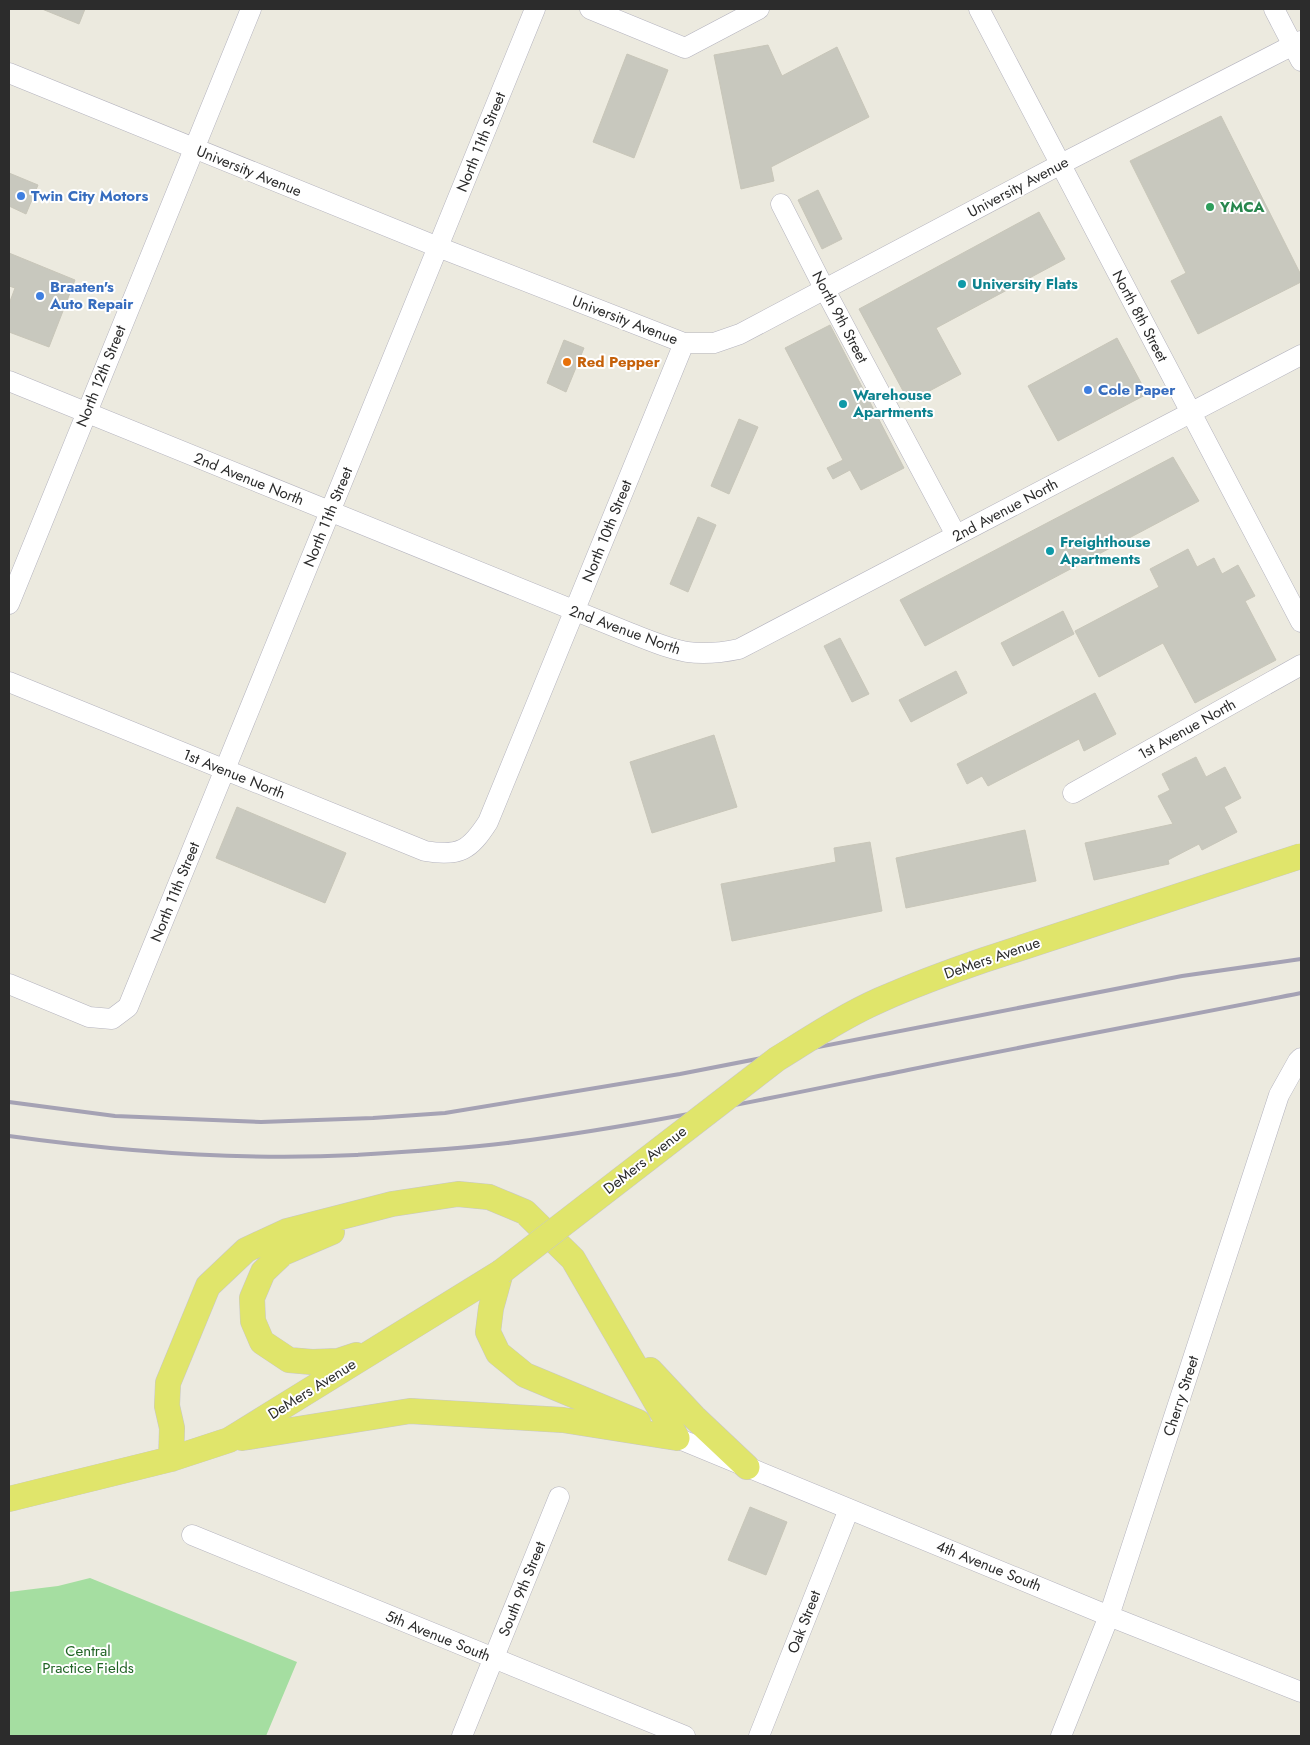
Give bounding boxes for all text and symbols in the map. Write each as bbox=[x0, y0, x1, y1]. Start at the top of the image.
street label: North 11th Street bbox=[451, 88, 511, 195]
street label: University Avenue bbox=[193, 140, 305, 202]
street label: University Avenue bbox=[963, 151, 1073, 223]
place label: Twin City Motors bbox=[31, 185, 148, 207]
marker: Twin City Motors bbox=[15, 190, 27, 202]
place label: YMCA bbox=[1219, 196, 1266, 218]
marker: YMCA bbox=[1204, 201, 1216, 213]
street label: North 8th Street bbox=[1107, 266, 1174, 366]
street label: North 9th Street bbox=[806, 267, 874, 367]
place label: University Flats bbox=[972, 273, 1078, 295]
place label: Braaten's Auto Repair bbox=[49, 276, 134, 315]
marker: University Flats bbox=[956, 278, 968, 290]
marker: Braaten's Auto Repair bbox=[34, 290, 46, 302]
street label: University Avenue bbox=[569, 290, 681, 350]
street label: North 12th Street bbox=[71, 321, 132, 430]
place label: Red Pepper bbox=[577, 351, 661, 373]
marker: Red Pepper bbox=[561, 356, 573, 368]
place label: Cole Paper bbox=[1098, 379, 1176, 401]
place label: Warehouse Apartments bbox=[852, 384, 934, 423]
marker: Cole Paper bbox=[1082, 384, 1094, 396]
marker: Warehouse Apartments bbox=[837, 398, 849, 410]
street label: 2nd Avenue North bbox=[191, 447, 307, 511]
street label: North 11th Street bbox=[298, 463, 358, 570]
street label: 2nd Avenue North bbox=[948, 473, 1062, 547]
street label: North 10th Street bbox=[576, 476, 638, 585]
place label: Freighthouse Apartments bbox=[1059, 531, 1151, 570]
marker: Freighthouse Apartments bbox=[1044, 545, 1056, 557]
street label: 2nd Avenue North bbox=[566, 600, 684, 660]
street label: 1st Avenue North bbox=[1134, 693, 1240, 765]
street label: 1st Avenue North bbox=[180, 743, 288, 805]
street label: North 11th Street bbox=[145, 838, 205, 945]
street label: DeMers Avenue bbox=[941, 931, 1043, 985]
street label: DeMers Avenue bbox=[599, 1120, 691, 1200]
street label: DeMers Avenue bbox=[264, 1353, 361, 1425]
street label: Cherry Street bbox=[1158, 1353, 1204, 1439]
street label: 4th Avenue South bbox=[933, 1535, 1045, 1597]
street label: South 9th Street bbox=[493, 1538, 551, 1640]
street label: Oak Street bbox=[782, 1587, 826, 1657]
street label: 5th Avenue South bbox=[382, 1605, 494, 1667]
park label: Central Practice Fields bbox=[42, 1640, 134, 1679]

